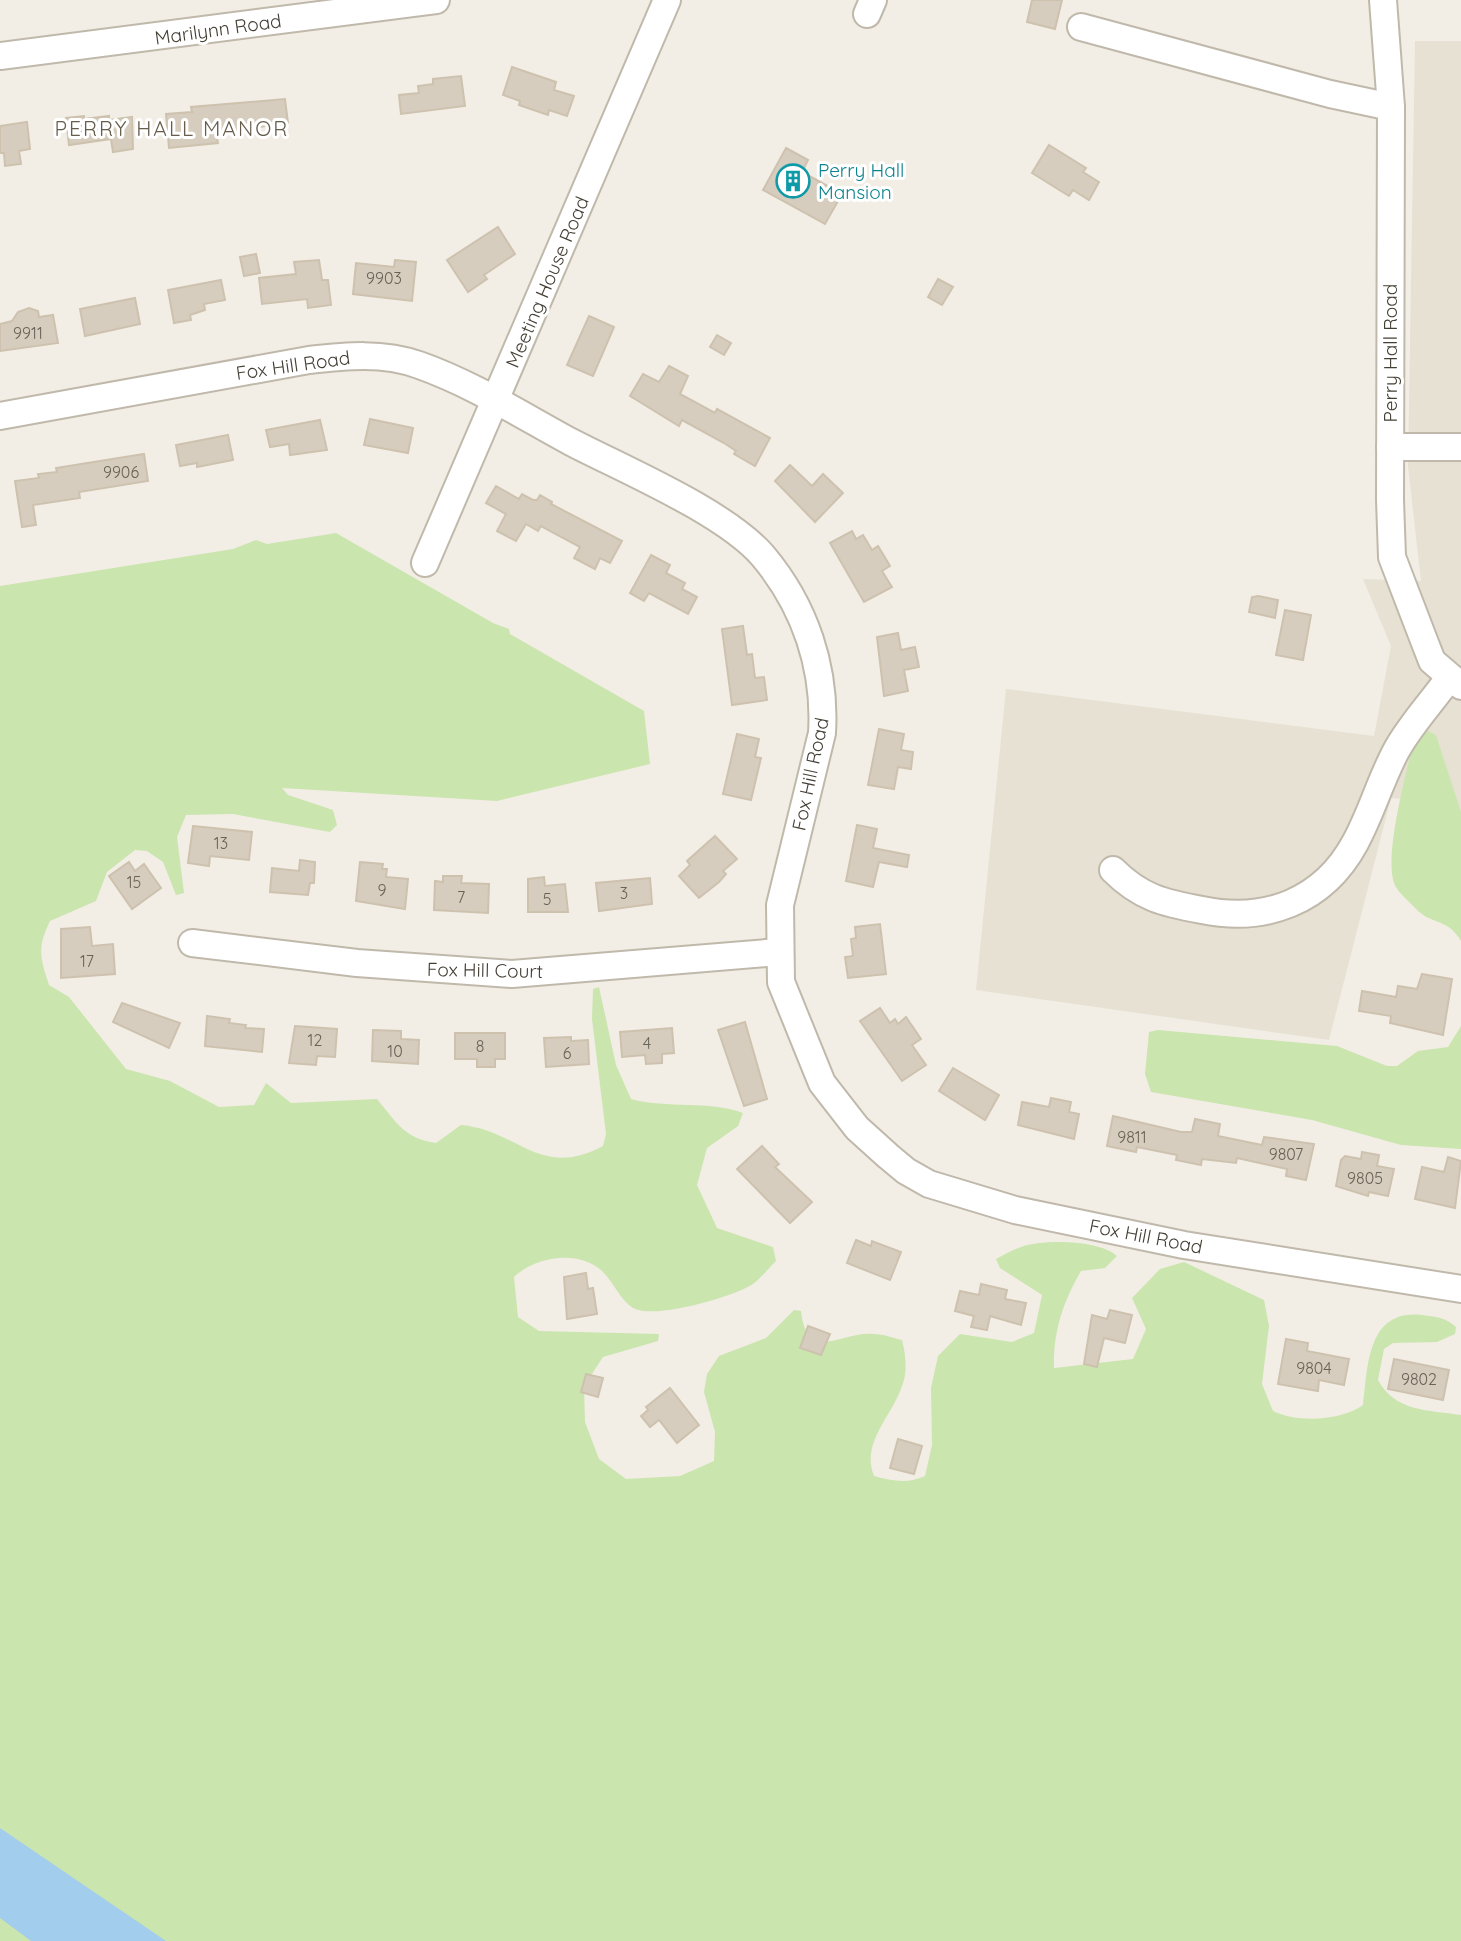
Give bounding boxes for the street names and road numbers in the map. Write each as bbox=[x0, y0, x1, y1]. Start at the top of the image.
street label: Marilynn Road bbox=[153, 8, 283, 50]
street label: Meeting House Road bbox=[500, 193, 594, 371]
street label: Perry Hall Road bbox=[1378, 284, 1402, 422]
street label: Fox Hill Road bbox=[234, 345, 352, 385]
street label: Fox Hill Road bbox=[786, 715, 834, 833]
street label: Fox Hill Court bbox=[427, 957, 543, 983]
street label: Fox Hill Road bbox=[1087, 1213, 1205, 1259]

